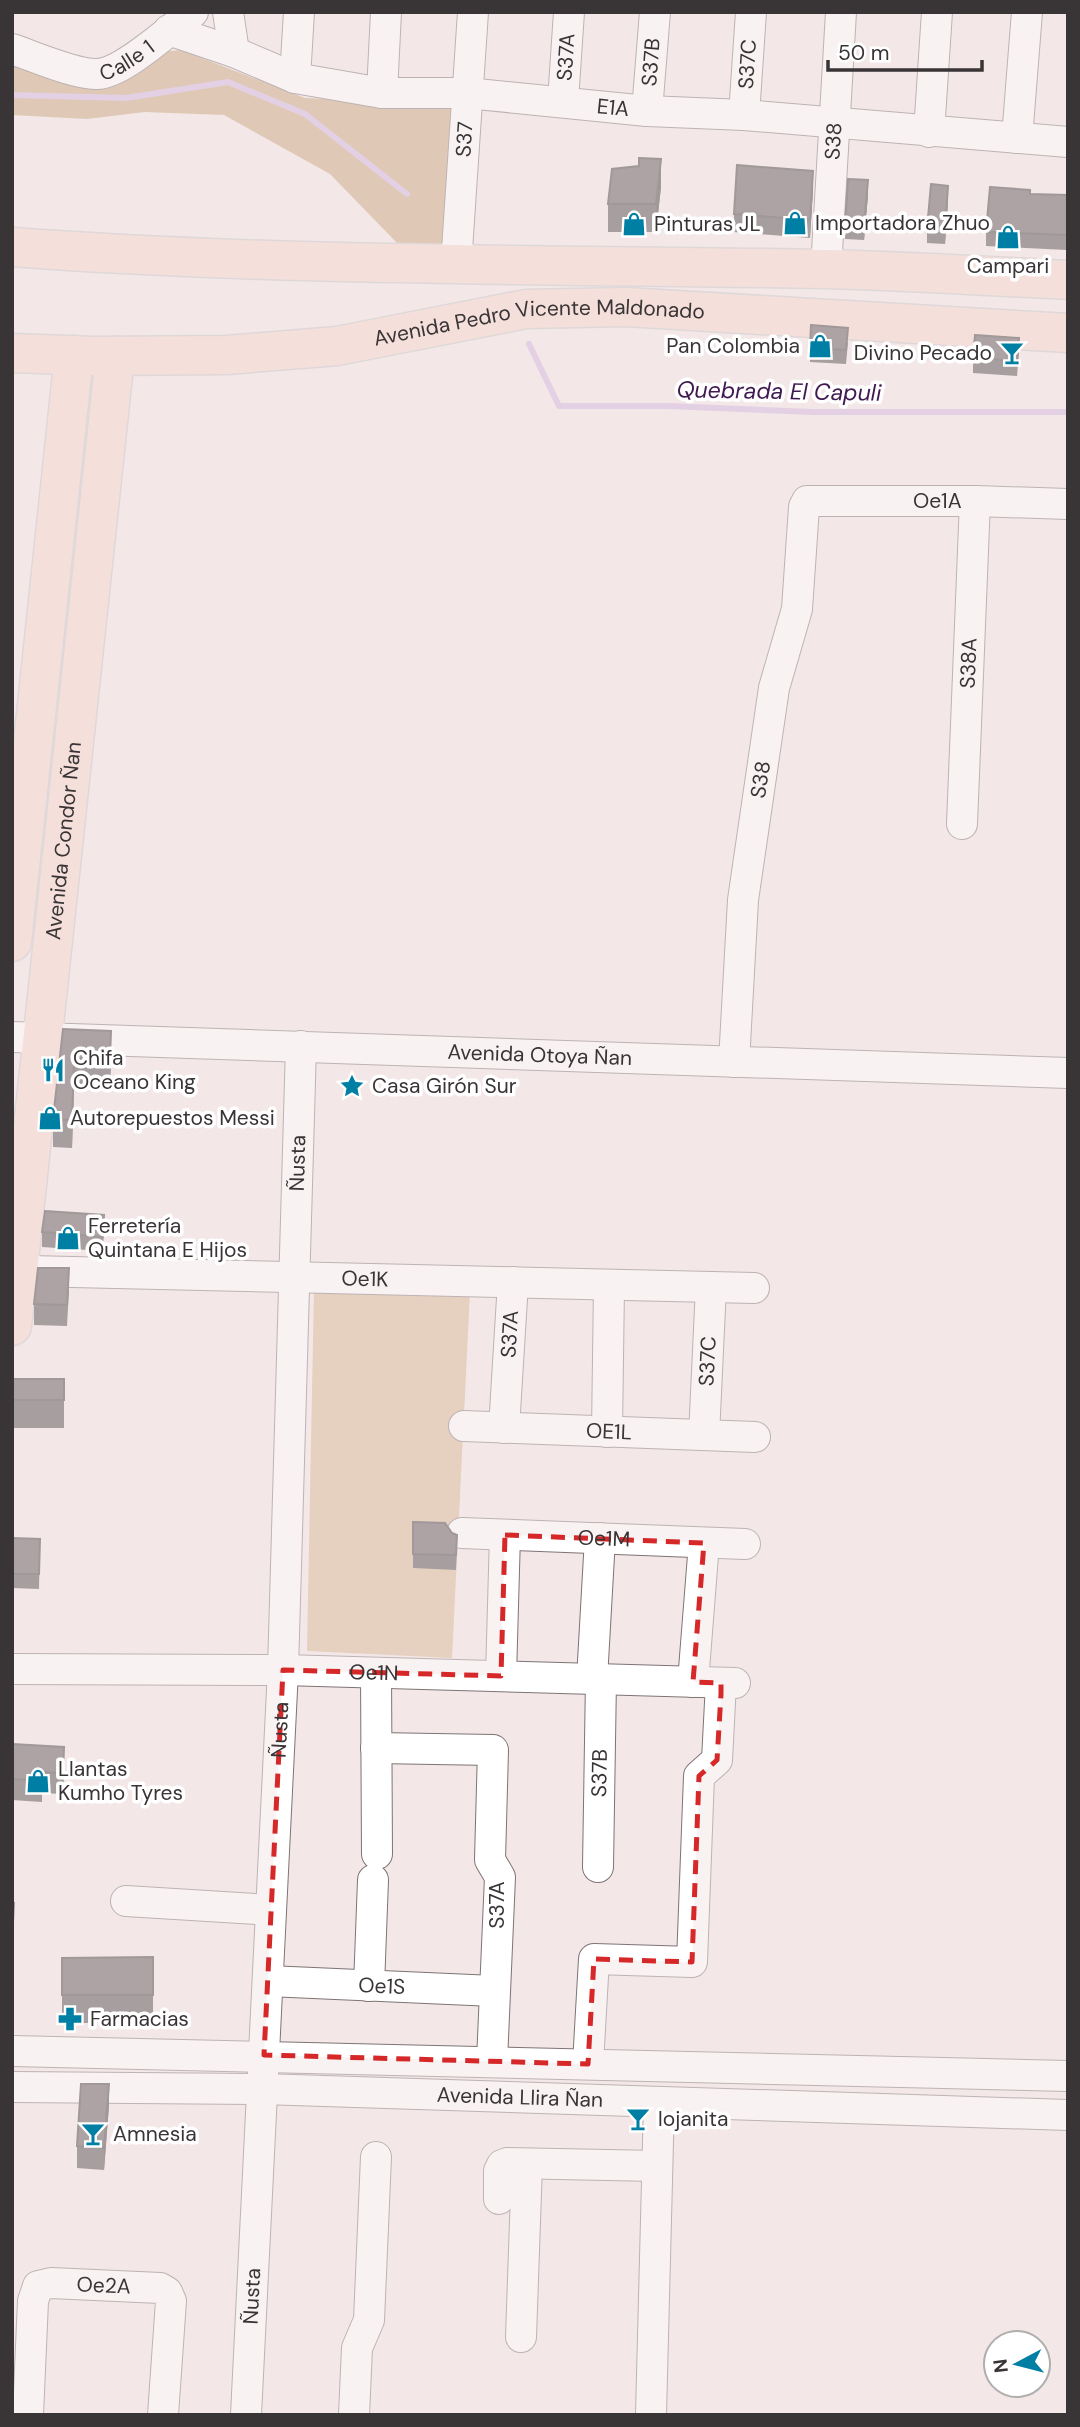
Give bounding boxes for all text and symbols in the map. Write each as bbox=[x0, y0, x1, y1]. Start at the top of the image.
scale bar bbox=[828, 28, 982, 72]
street label: S37A bbox=[550, 32, 582, 82]
street label: Calle 1 bbox=[96, 34, 160, 88]
street label: S37B bbox=[635, 37, 667, 87]
street label: S37C bbox=[732, 38, 763, 90]
text: 50 m bbox=[838, 39, 889, 67]
street label: E1A bbox=[596, 92, 631, 123]
street label: S37 bbox=[449, 121, 480, 158]
street label: S38 bbox=[818, 122, 849, 161]
shop icon: Importadora Zhuo bbox=[781, 209, 809, 237]
place label: Importadora Zhuo bbox=[815, 209, 990, 237]
shop icon: Pinturas JL bbox=[620, 210, 648, 238]
place label: Pinturas JL bbox=[654, 210, 760, 238]
shop icon: Campari bbox=[994, 223, 1022, 251]
place label: Campari bbox=[967, 252, 1049, 280]
street label: Avenida Pedro Vicente Maldonado bbox=[371, 293, 706, 353]
place label: Pan Colombia bbox=[666, 332, 800, 360]
shop icon: Pan Colombia bbox=[806, 332, 834, 360]
place label: Divino Pecado bbox=[854, 339, 992, 367]
bar icon: Divino Pecado bbox=[998, 339, 1026, 367]
water label: Quebrada El Capuli bbox=[676, 374, 882, 408]
street label: Oe1A bbox=[913, 487, 962, 515]
street label: S38A bbox=[953, 637, 983, 689]
street label: Avenida Condor Ñan bbox=[39, 740, 88, 941]
street label: S38 bbox=[744, 759, 777, 800]
street label: Avenida Otoya Ñan bbox=[447, 1038, 632, 1072]
place label: Chifa Oceano King bbox=[73, 1044, 196, 1096]
restaurant icon: Chifa Oceano King bbox=[39, 1056, 67, 1084]
place icon: Casa Girón Sur bbox=[338, 1072, 366, 1100]
place label: Casa Girón Sur bbox=[372, 1072, 517, 1100]
shop icon: Autorepuestos Messi bbox=[36, 1104, 64, 1132]
place label: Autorepuestos Messi bbox=[70, 1104, 275, 1132]
street label: Ñusta bbox=[283, 1135, 312, 1192]
place label: Ferretería Quintana E Hijos bbox=[88, 1212, 247, 1264]
shop icon: Ferretería Quintana E Hijos bbox=[54, 1224, 82, 1252]
street label: Oe1K bbox=[341, 1264, 389, 1293]
street label: S37A bbox=[494, 1310, 525, 1359]
street label: S37C bbox=[692, 1335, 723, 1387]
street label: OE1L bbox=[585, 1417, 632, 1446]
street label: Oe1M bbox=[577, 1524, 631, 1554]
street label: Oe1N bbox=[349, 1658, 399, 1687]
street label: Ñusta bbox=[265, 1701, 295, 1759]
street label: S37B bbox=[585, 1749, 614, 1797]
place label: Llantas Kumho Tyres bbox=[58, 1755, 183, 1807]
shop icon: Llantas Kumho Tyres bbox=[24, 1767, 52, 1795]
street label: S37A bbox=[483, 1881, 511, 1929]
street label: Oe1S bbox=[358, 1971, 406, 2001]
pharmacy icon: Farmacias bbox=[56, 2005, 84, 2033]
place label: Farmacias bbox=[90, 2005, 189, 2033]
street label: Avenida Llira Ñan bbox=[436, 2081, 603, 2114]
bar icon: lojanita bbox=[624, 2105, 652, 2133]
place label: lojanita bbox=[658, 2105, 728, 2133]
bar icon: Amnesia bbox=[79, 2120, 107, 2148]
place label: Amnesia bbox=[113, 2120, 197, 2148]
street label: Ñusta bbox=[237, 2267, 267, 2325]
street label: Oe2A bbox=[76, 2270, 131, 2301]
north arrow bbox=[982, 2329, 1052, 2399]
text: N bbox=[987, 2358, 1014, 2374]

